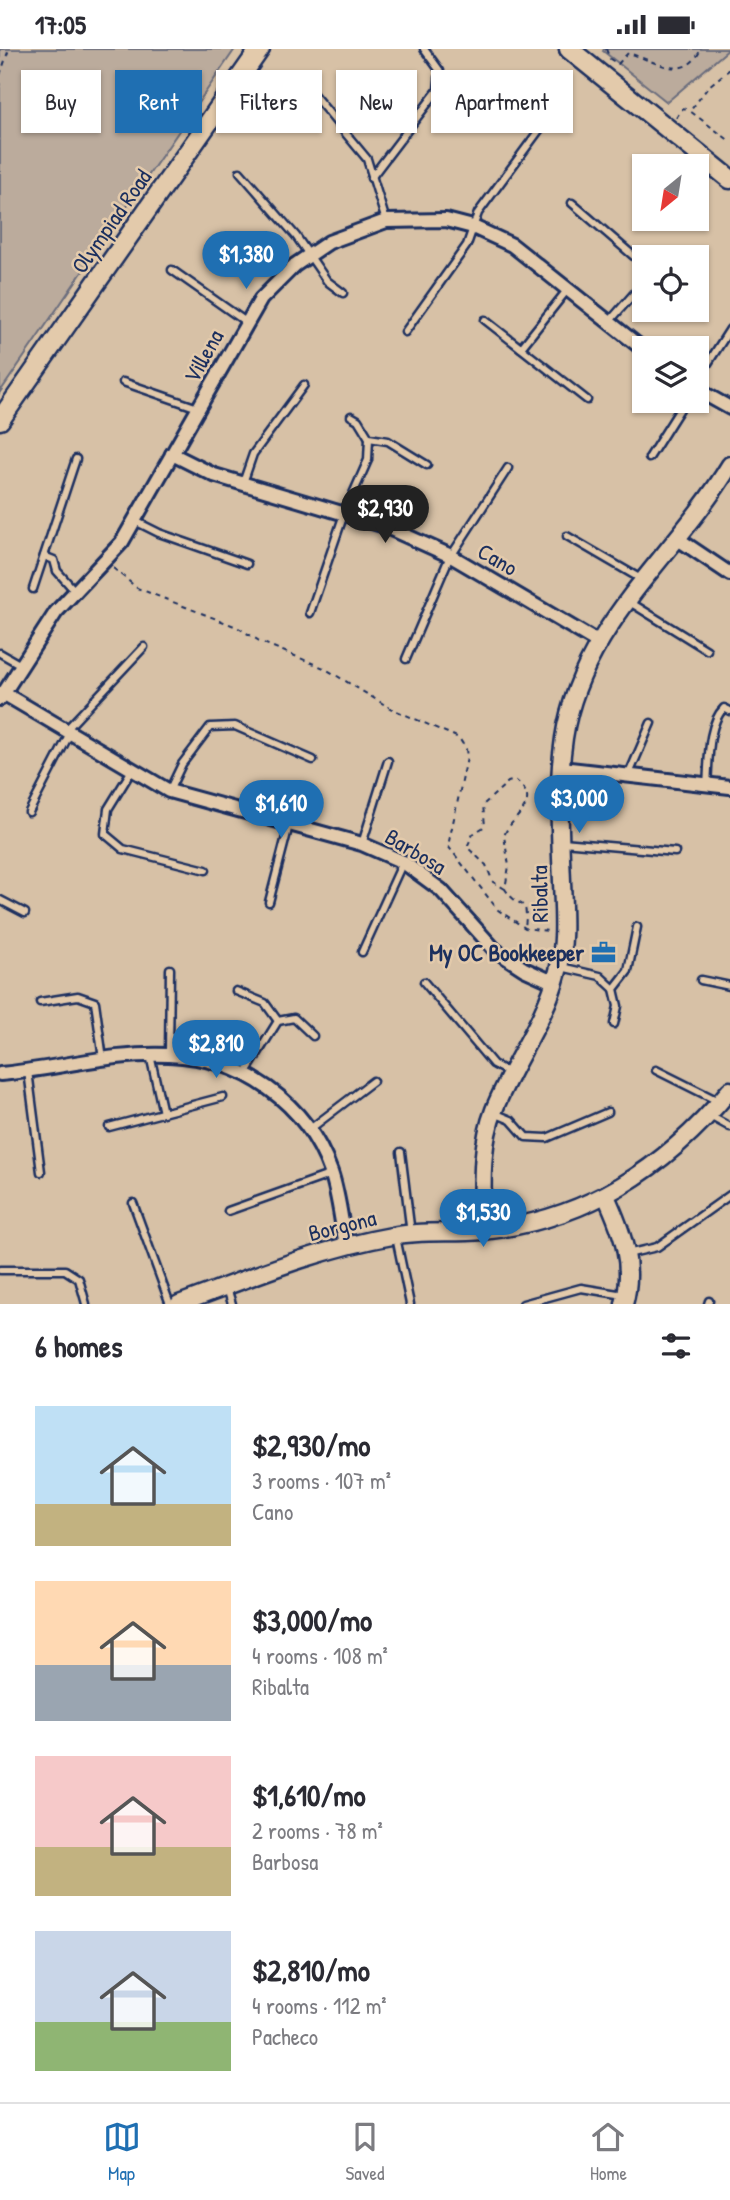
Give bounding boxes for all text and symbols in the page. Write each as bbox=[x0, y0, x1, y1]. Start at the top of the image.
text: 17:05 bbox=[35, 7, 86, 42]
chip: Buy bbox=[21, 70, 101, 133]
chip: Rent bbox=[115, 70, 202, 133]
chip: Filters bbox=[216, 70, 322, 133]
chip: New bbox=[336, 70, 417, 133]
chip: Apartment bbox=[431, 70, 573, 133]
north arrow bbox=[632, 154, 709, 231]
map controls bbox=[632, 154, 709, 413]
street label: Olympiad Road bbox=[64, 163, 158, 279]
pin: $1,380 bbox=[189, 231, 303, 291]
text: $1,380 bbox=[218, 238, 274, 269]
button: locate bbox=[632, 245, 709, 322]
street label: Villena bbox=[176, 324, 230, 388]
button: layers bbox=[632, 336, 709, 413]
pin: $2,930 bbox=[328, 485, 442, 545]
text: $2,930 bbox=[357, 492, 413, 523]
street label: Cano bbox=[472, 535, 524, 583]
pin: $3,000 bbox=[522, 775, 636, 835]
pin: $1,610 bbox=[224, 781, 338, 840]
text: $3,000 bbox=[550, 782, 608, 813]
text: $1,610 bbox=[255, 787, 307, 818]
street label: Barbosa bbox=[380, 821, 452, 881]
street label: Ribalta bbox=[523, 865, 555, 923]
place label: My OC Bookkeeper bbox=[429, 937, 584, 969]
office icon: My OC Bookkeeper bbox=[590, 938, 618, 966]
pin: $2,810 bbox=[159, 1021, 273, 1080]
text: $2,810 bbox=[188, 1027, 244, 1058]
pin: $1,530 bbox=[426, 1189, 540, 1249]
text: $1,530 bbox=[456, 1196, 511, 1227]
street label: Borgona bbox=[305, 1202, 379, 1248]
text: 6 homes bbox=[35, 1326, 122, 1366]
icon: filters bbox=[657, 1327, 695, 1365]
text: $2,930/mo bbox=[252, 1425, 370, 1465]
icon: home bbox=[91, 1434, 175, 1518]
text: 3 rooms · 107 m² bbox=[252, 1465, 391, 1496]
text: Cano bbox=[252, 1496, 293, 1527]
text: $3,000/mo bbox=[252, 1600, 372, 1640]
icon: home bbox=[91, 1609, 175, 1693]
text: 4 rooms · 108 m² bbox=[252, 1640, 388, 1671]
text: Ribalta bbox=[252, 1671, 309, 1702]
text: $1,610/mo bbox=[252, 1775, 366, 1815]
icon: home bbox=[91, 1784, 175, 1868]
text: 2 rooms · 78 m² bbox=[252, 1815, 383, 1846]
text: Barbosa bbox=[252, 1846, 318, 1877]
text: $2,810/mo bbox=[252, 1950, 370, 1990]
icon: home bbox=[91, 1959, 175, 2043]
text: 4 rooms · 112 m² bbox=[252, 1990, 387, 2021]
text: Pacheco bbox=[252, 2021, 318, 2052]
tab: Map bbox=[103, 2118, 141, 2186]
tab: Saved bbox=[346, 2118, 384, 2186]
tab: Home bbox=[589, 2118, 627, 2186]

